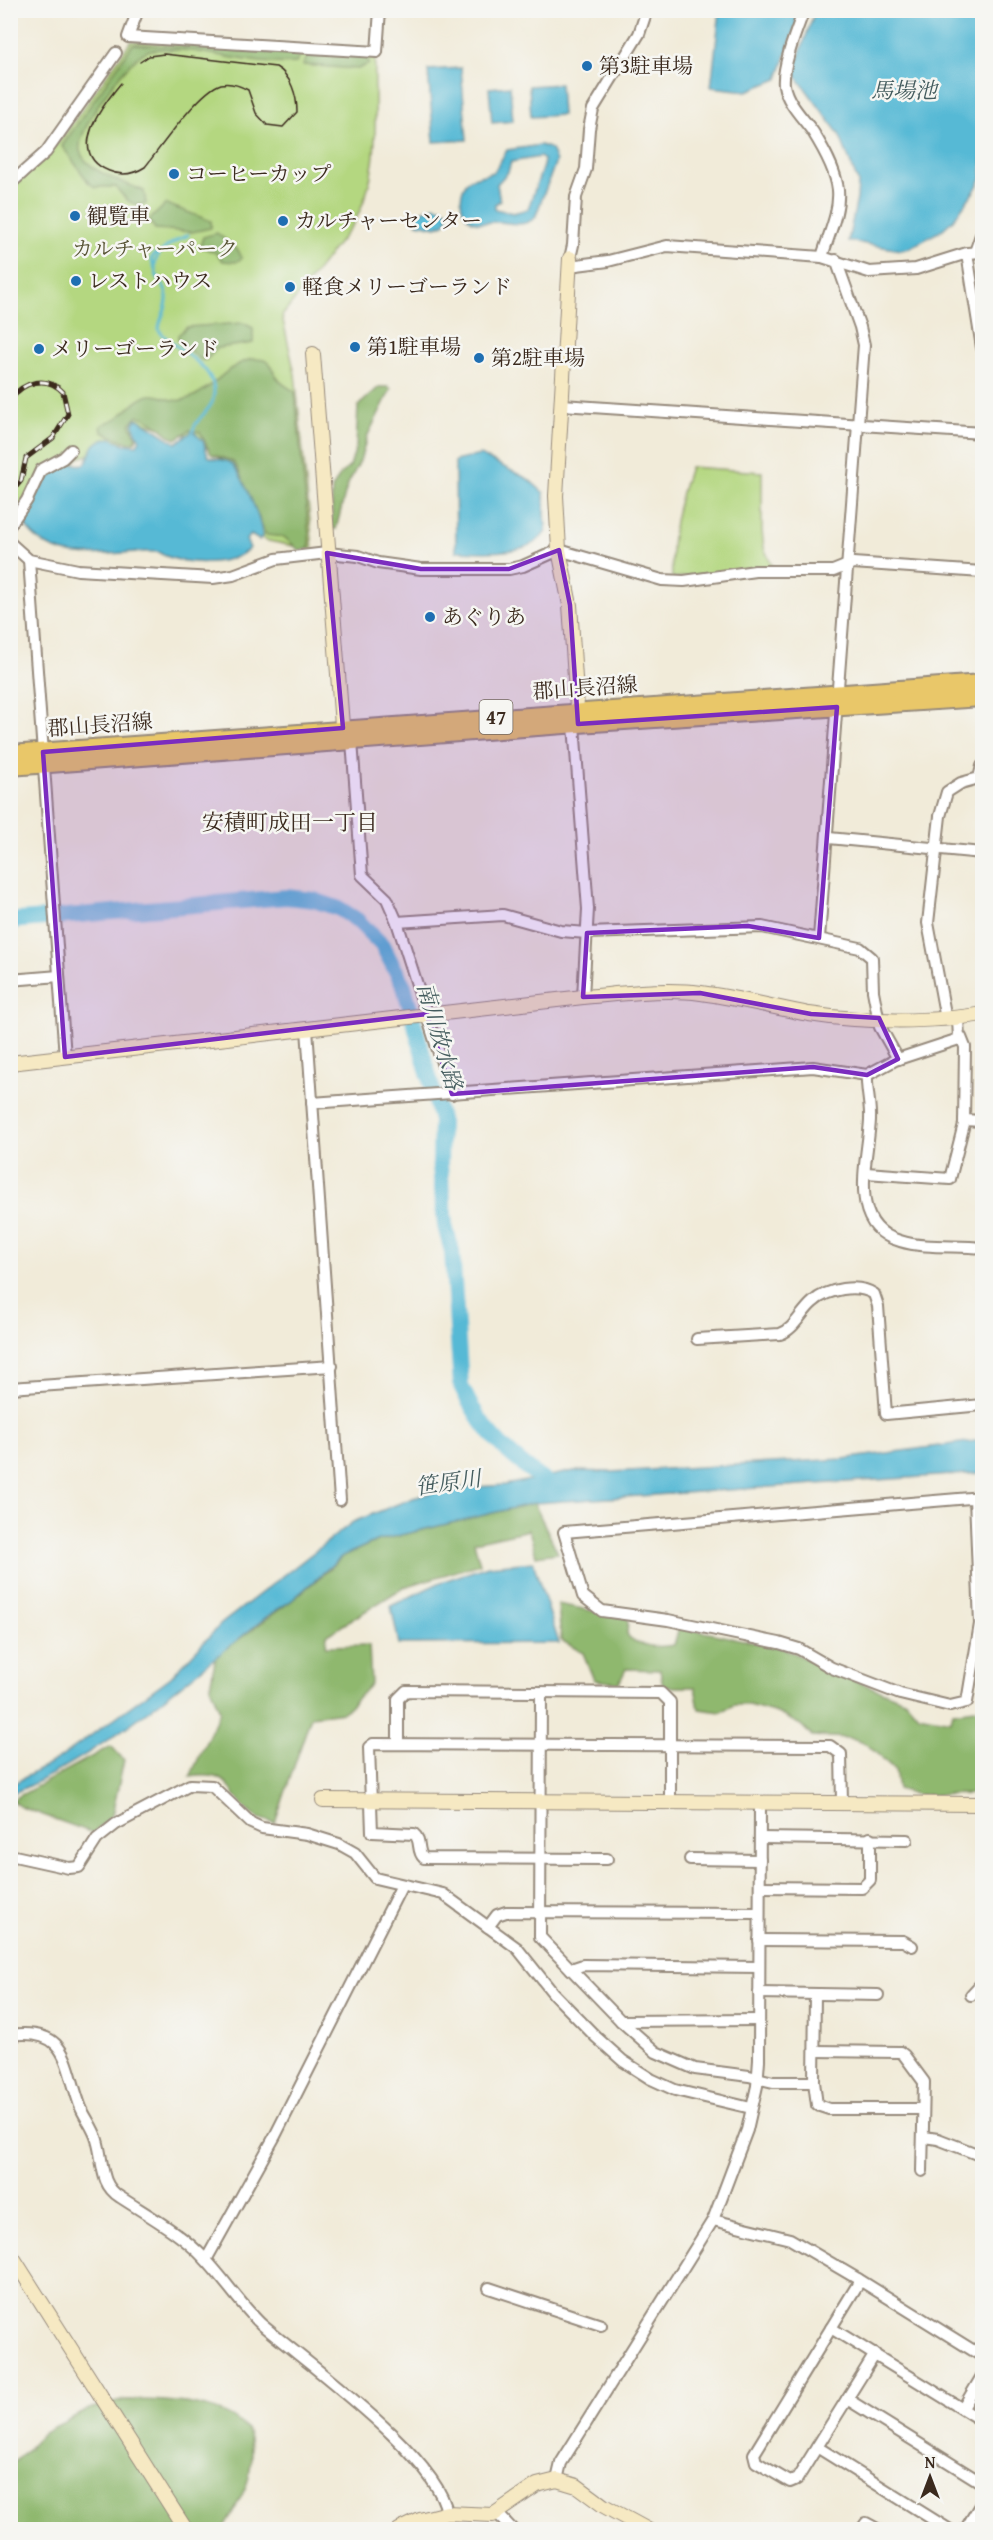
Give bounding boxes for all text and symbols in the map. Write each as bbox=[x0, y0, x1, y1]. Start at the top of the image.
place label: 第3駐車場 bbox=[599, 50, 693, 81]
marker: 第3駐車場 bbox=[580, 59, 594, 73]
water label: 馬場池 bbox=[871, 74, 940, 106]
place label: コーヒーカップ bbox=[186, 158, 332, 189]
marker: コーヒーカップ bbox=[167, 167, 181, 181]
place label: 観覧車 bbox=[87, 200, 150, 231]
place label: カルチャーセンター bbox=[295, 205, 482, 236]
marker: 観覧車 bbox=[68, 209, 82, 223]
marker: カルチャーセンター bbox=[276, 214, 290, 228]
park label: カルチャーパーク bbox=[72, 233, 238, 264]
place label: レストハウス bbox=[88, 265, 212, 296]
place label: 軽食メリーゴーランド bbox=[302, 271, 512, 302]
marker: レストハウス bbox=[69, 274, 83, 288]
marker: 軽食メリーゴーランド bbox=[283, 280, 297, 294]
place label: 第1駐車場 bbox=[367, 331, 461, 362]
place label: メリーゴーランド bbox=[51, 333, 219, 364]
marker: 第1駐車場 bbox=[348, 340, 362, 354]
marker: メリーゴーランド bbox=[32, 342, 46, 356]
place label: 第2駐車場 bbox=[491, 342, 585, 373]
marker: 第2駐車場 bbox=[472, 351, 486, 365]
place label: あぐりあ bbox=[442, 601, 526, 632]
marker: あぐりあ bbox=[423, 610, 437, 624]
street label: 郡山長沼線 bbox=[532, 668, 638, 707]
road number: 47 bbox=[480, 700, 512, 734]
street label: 郡山長沼線 bbox=[47, 705, 153, 744]
district label: 安積町成田一丁目 bbox=[202, 806, 378, 838]
water label: 南川放水路 bbox=[409, 979, 471, 1095]
water label: 笹原川 bbox=[413, 1461, 485, 1502]
north arrow bbox=[900, 2447, 960, 2507]
text: N bbox=[925, 2450, 936, 2474]

